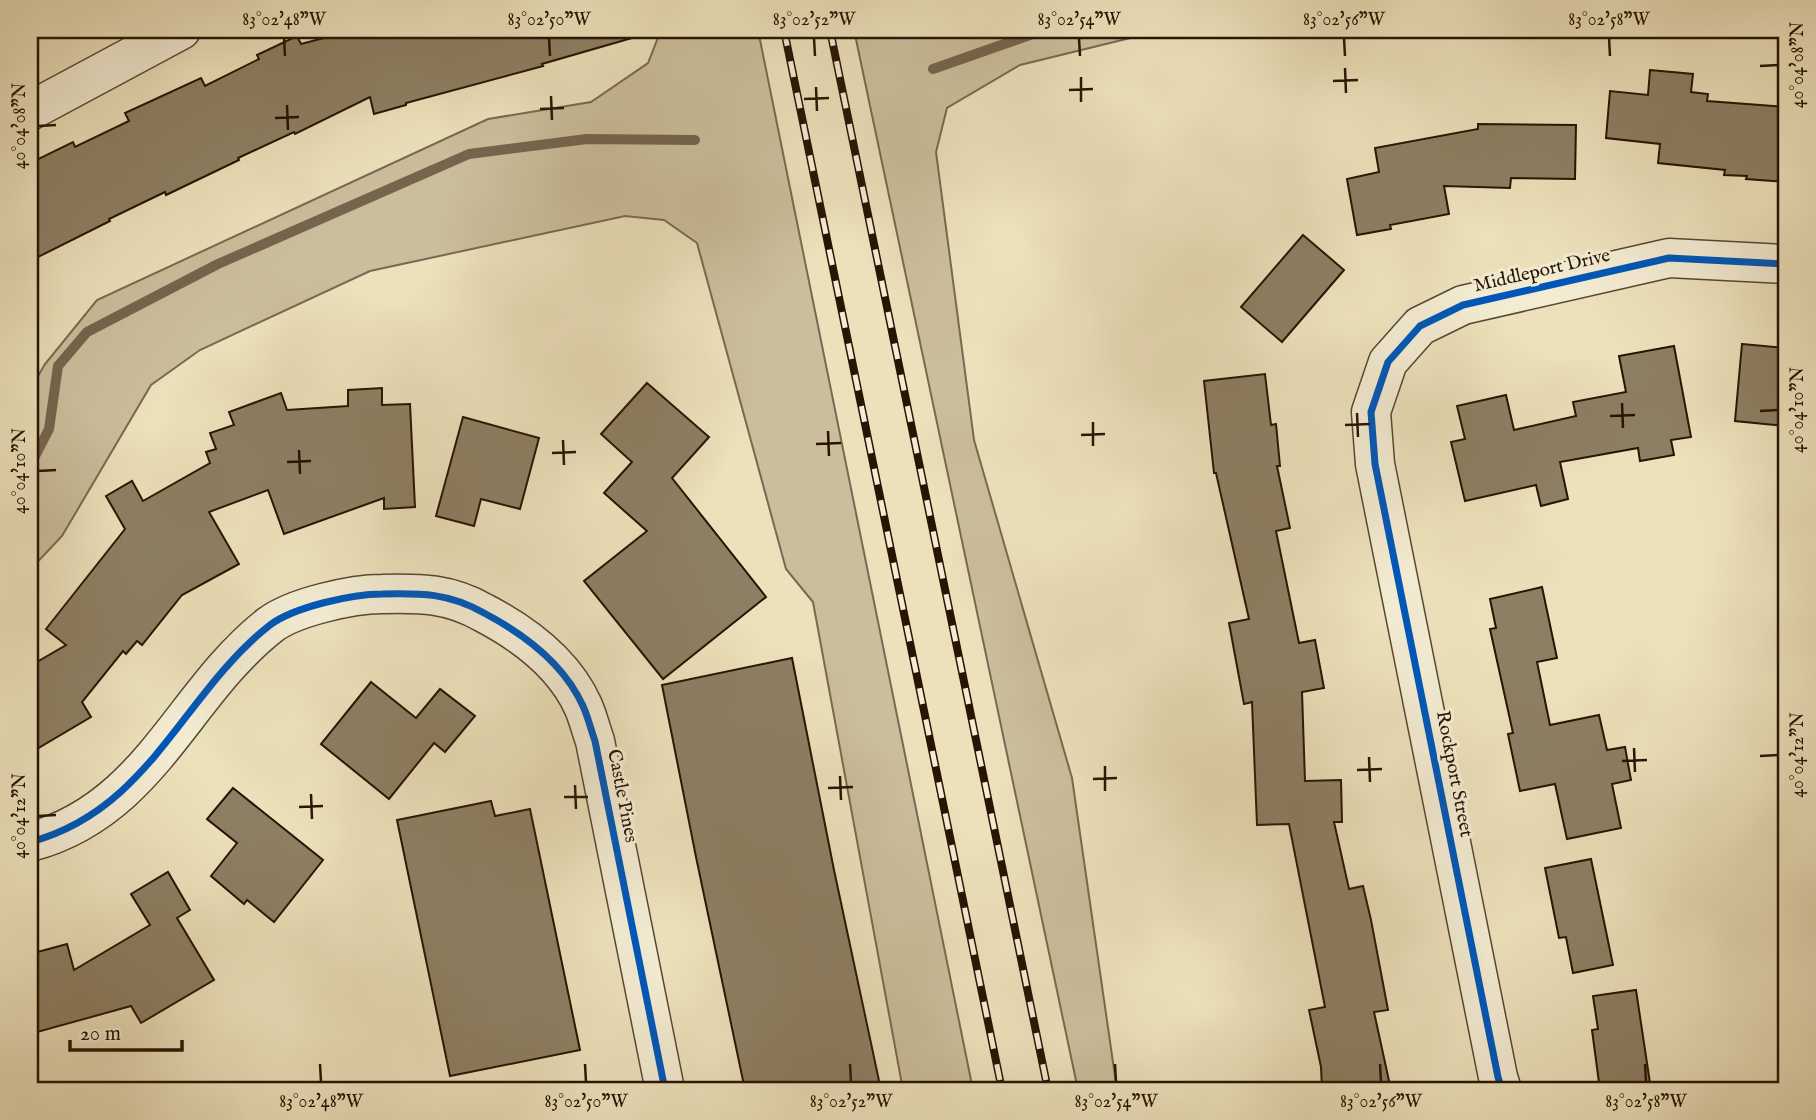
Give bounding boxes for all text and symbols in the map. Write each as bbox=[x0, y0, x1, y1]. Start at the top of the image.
text: 83°02'48"W bbox=[242, 9, 327, 32]
text: 83°02'50"W bbox=[507, 9, 591, 32]
text: 83°02'52"W bbox=[773, 9, 856, 32]
text: 83°02'54"W bbox=[1037, 9, 1121, 32]
text: 83°02'56"W bbox=[1303, 9, 1386, 32]
text: 83°02'58"W bbox=[1568, 9, 1651, 32]
text: 40°04'08"N bbox=[1787, 21, 1810, 108]
text: 40°04'08"N bbox=[9, 82, 32, 169]
street label: Middleport Drive bbox=[1471, 244, 1613, 298]
text: 40°04'10"N bbox=[1787, 367, 1810, 453]
text: 40°04'10"N bbox=[9, 428, 32, 514]
street label: Rockport Street bbox=[1430, 709, 1478, 840]
text: 40°04'12"N bbox=[1787, 712, 1810, 798]
street label: Castle Pines bbox=[601, 747, 643, 845]
text: 40°04'12"N bbox=[9, 773, 32, 859]
scale bar bbox=[70, 1008, 182, 1052]
text: 20 m bbox=[80, 1021, 121, 1048]
text: 83°02'48"W bbox=[279, 1091, 364, 1114]
text: 83°02'50"W bbox=[544, 1091, 628, 1114]
text: 83°02'52"W bbox=[810, 1091, 893, 1114]
text: 83°02'54"W bbox=[1074, 1091, 1158, 1114]
text: 83°02'56"W bbox=[1340, 1091, 1423, 1114]
text: 83°02'58"W bbox=[1605, 1091, 1688, 1114]

